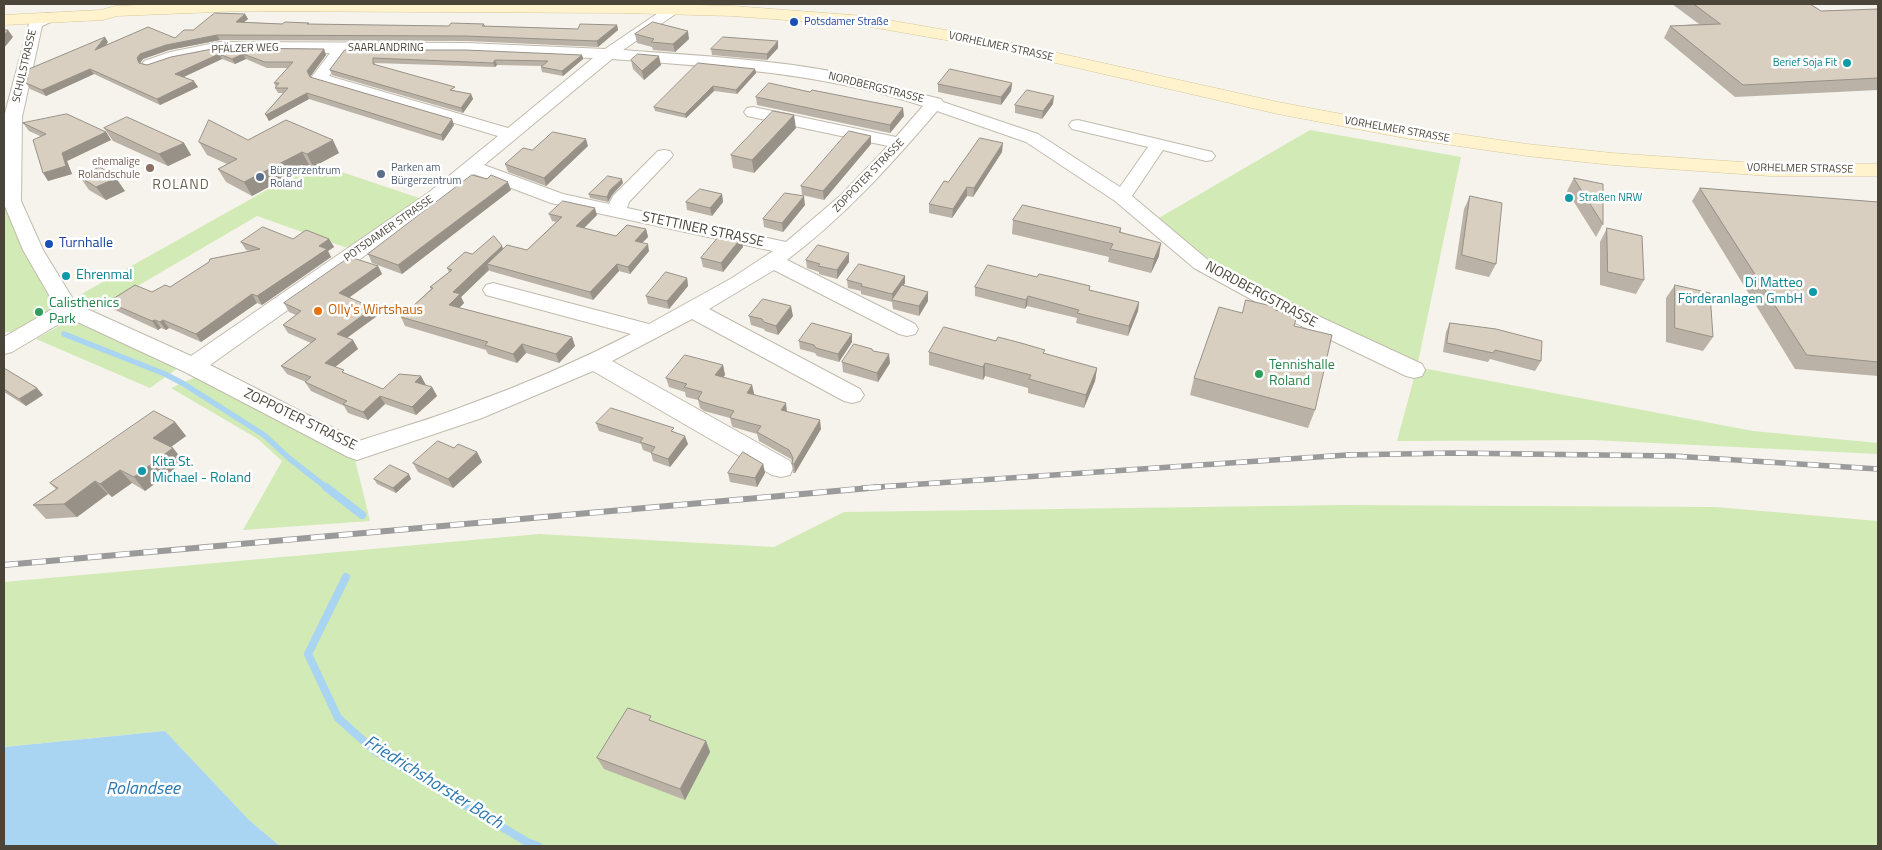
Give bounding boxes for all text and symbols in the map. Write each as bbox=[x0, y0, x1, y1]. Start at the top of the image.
place label: Potsdamer Straße bbox=[804, 15, 888, 29]
marker: Potsdamer Straße bbox=[788, 16, 800, 28]
street label: SCHULSTRASSE bbox=[10, 28, 40, 104]
street label: VORHELMER STRASSE bbox=[948, 29, 1054, 65]
street label: PFÄLZER WEG bbox=[211, 41, 279, 57]
street label: SAARLANDRING bbox=[348, 41, 424, 55]
place label: Berief Soja Fit bbox=[1773, 56, 1837, 70]
marker: Berief Soja Fit bbox=[1841, 57, 1853, 69]
street label: NORDBERGSTRASSE bbox=[827, 70, 925, 106]
street label: VORHELMER STRASSE bbox=[1343, 114, 1451, 146]
street label: ZOPPOTER STRASSE bbox=[830, 136, 908, 216]
place label: ehemalige Rolandschule bbox=[78, 155, 140, 181]
place label: Parken am Bürgerzentrum bbox=[391, 161, 461, 187]
street label: VORHELMER STRASSE bbox=[1747, 161, 1853, 177]
marker: ehemalige Rolandschule bbox=[144, 162, 156, 174]
place label: Bürgerzentrum Roland bbox=[270, 164, 340, 190]
marker: Parken am Bürgerzentrum bbox=[375, 168, 387, 180]
marker: Bürgerzentrum Roland bbox=[254, 171, 266, 183]
district label: ROLAND bbox=[152, 178, 210, 194]
place label: Straßen NRW bbox=[1579, 191, 1642, 205]
marker: Straßen NRW bbox=[1563, 192, 1575, 204]
street label: POTSDAMER STRASSE bbox=[342, 193, 436, 265]
street label: STETTINER STRASSE bbox=[640, 209, 766, 251]
place label: Turnhalle bbox=[59, 236, 113, 252]
marker: Turnhalle bbox=[43, 238, 55, 250]
street label: NORDBERGSTRASSE bbox=[1202, 258, 1320, 332]
place label: Ehrenmal bbox=[76, 268, 133, 284]
marker: Ehrenmal bbox=[60, 270, 72, 282]
place label: Di Matteo Förderanlagen GmbH bbox=[1678, 276, 1803, 308]
marker: Di Matteo Förderanlagen GmbH bbox=[1807, 286, 1819, 298]
place label: Calisthenics Park bbox=[49, 296, 119, 328]
place label: Olly's Wirtshaus bbox=[328, 303, 423, 319]
marker: Olly's Wirtshaus bbox=[312, 305, 324, 317]
marker: Calisthenics Park bbox=[33, 306, 45, 318]
place label: Tennishalle Roland bbox=[1269, 358, 1335, 391]
marker: Tennishalle Roland bbox=[1253, 368, 1265, 380]
street label: ZOPPOTER STRASSE bbox=[241, 385, 359, 455]
place label: Kita St. Michael - Roland bbox=[152, 455, 251, 488]
marker: Kita St. Michael - Roland bbox=[136, 465, 148, 477]
water label: Friedrichshorster Bach bbox=[360, 732, 506, 834]
water label: Rolandsee bbox=[106, 779, 180, 801]

